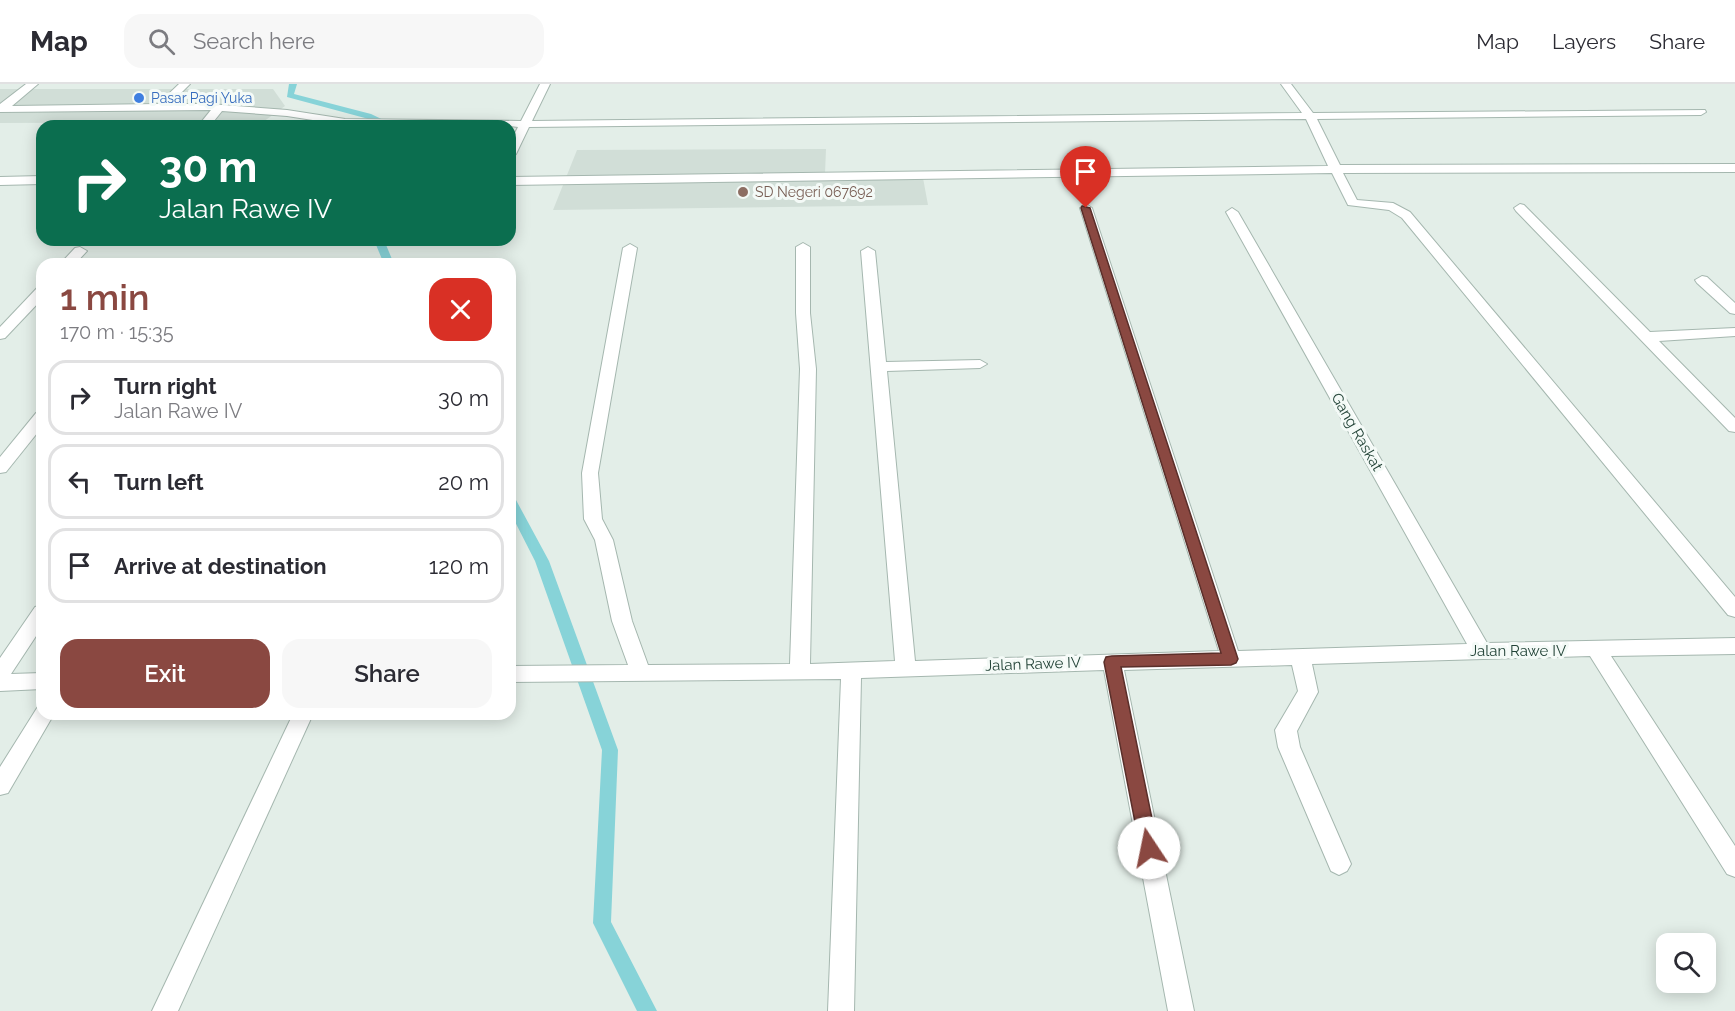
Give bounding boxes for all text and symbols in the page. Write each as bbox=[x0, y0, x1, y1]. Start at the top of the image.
search box bbox=[124, 14, 544, 68]
text: Map bbox=[30, 25, 88, 58]
icon: search bbox=[145, 25, 178, 58]
text: Search here bbox=[193, 28, 315, 54]
text: Map bbox=[1476, 29, 1519, 54]
text: Layers bbox=[1552, 29, 1616, 54]
text: Share bbox=[1649, 29, 1705, 54]
place label: Pasar Pagi Yuka bbox=[151, 90, 252, 106]
marker: Pasar Pagi Yuka bbox=[132, 91, 146, 105]
text: 30 m bbox=[159, 143, 257, 192]
icon: right bbox=[60, 144, 138, 222]
pin bbox=[1060, 146, 1111, 208]
icon: arrive bbox=[1069, 155, 1102, 188]
place label: SD Negeri 067692 bbox=[755, 184, 873, 200]
marker: SD Negeri 067692 bbox=[736, 185, 750, 199]
text: Jalan Rawe IV bbox=[159, 193, 332, 224]
text: 1 min bbox=[60, 276, 149, 318]
button: close bbox=[429, 278, 492, 341]
text: 170 m · 15:35 bbox=[60, 320, 174, 344]
text: Turn right bbox=[114, 373, 217, 399]
icon: right bbox=[63, 381, 96, 414]
text: 30 m bbox=[438, 385, 489, 411]
street label: Gang Raskat bbox=[1327, 390, 1387, 474]
text: Jalan Rawe IV bbox=[114, 399, 242, 423]
icon: left bbox=[63, 465, 96, 498]
text: Turn left bbox=[114, 469, 204, 495]
text: 20 m bbox=[438, 469, 489, 495]
icon: arrive bbox=[63, 549, 96, 582]
text: Arrive at destination bbox=[114, 553, 327, 579]
text: 120 m bbox=[429, 553, 489, 579]
button: Exit bbox=[60, 639, 270, 708]
button: Share bbox=[282, 639, 492, 708]
street label: Jalan Rawe IV bbox=[1470, 642, 1566, 660]
street label: Jalan Rawe IV bbox=[985, 653, 1081, 675]
position arrow bbox=[1117, 816, 1181, 880]
map controls bbox=[1656, 933, 1716, 993]
button: search bbox=[1656, 933, 1716, 993]

